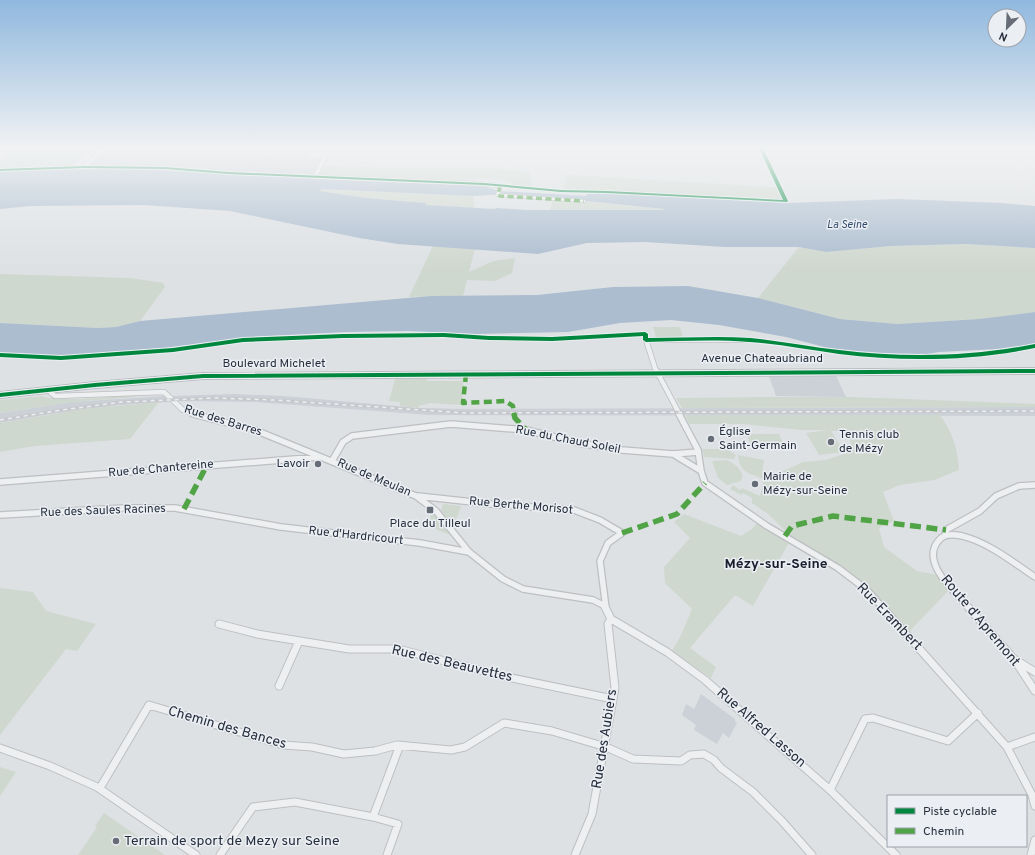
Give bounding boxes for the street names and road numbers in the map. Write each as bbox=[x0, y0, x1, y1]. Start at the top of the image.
street label: Avenue Chateaubriand bbox=[701, 351, 823, 367]
street label: Boulevard Michelet bbox=[222, 356, 326, 372]
street label: Rue des Barres bbox=[182, 402, 264, 440]
street label: Rue du Chaud Soleil bbox=[514, 422, 622, 458]
street label: Rue de Meulan bbox=[334, 455, 414, 501]
street label: Rue de Chantereine bbox=[108, 456, 214, 482]
street label: Rue Berthe Morisot bbox=[468, 493, 574, 519]
street label: Rue des Saules Racines bbox=[40, 501, 166, 521]
street label: Rue d'Hardricourt bbox=[308, 523, 404, 549]
street label: Route d'Apremont bbox=[937, 572, 1023, 670]
street label: Rue Erambert bbox=[853, 580, 925, 654]
street label: Rue des Beauvettes bbox=[390, 642, 514, 686]
street label: Rue Alfred Lasson bbox=[713, 685, 809, 771]
street label: Rue des Aubiers bbox=[589, 688, 621, 790]
street label: Chemin des Bances bbox=[166, 703, 288, 753]

